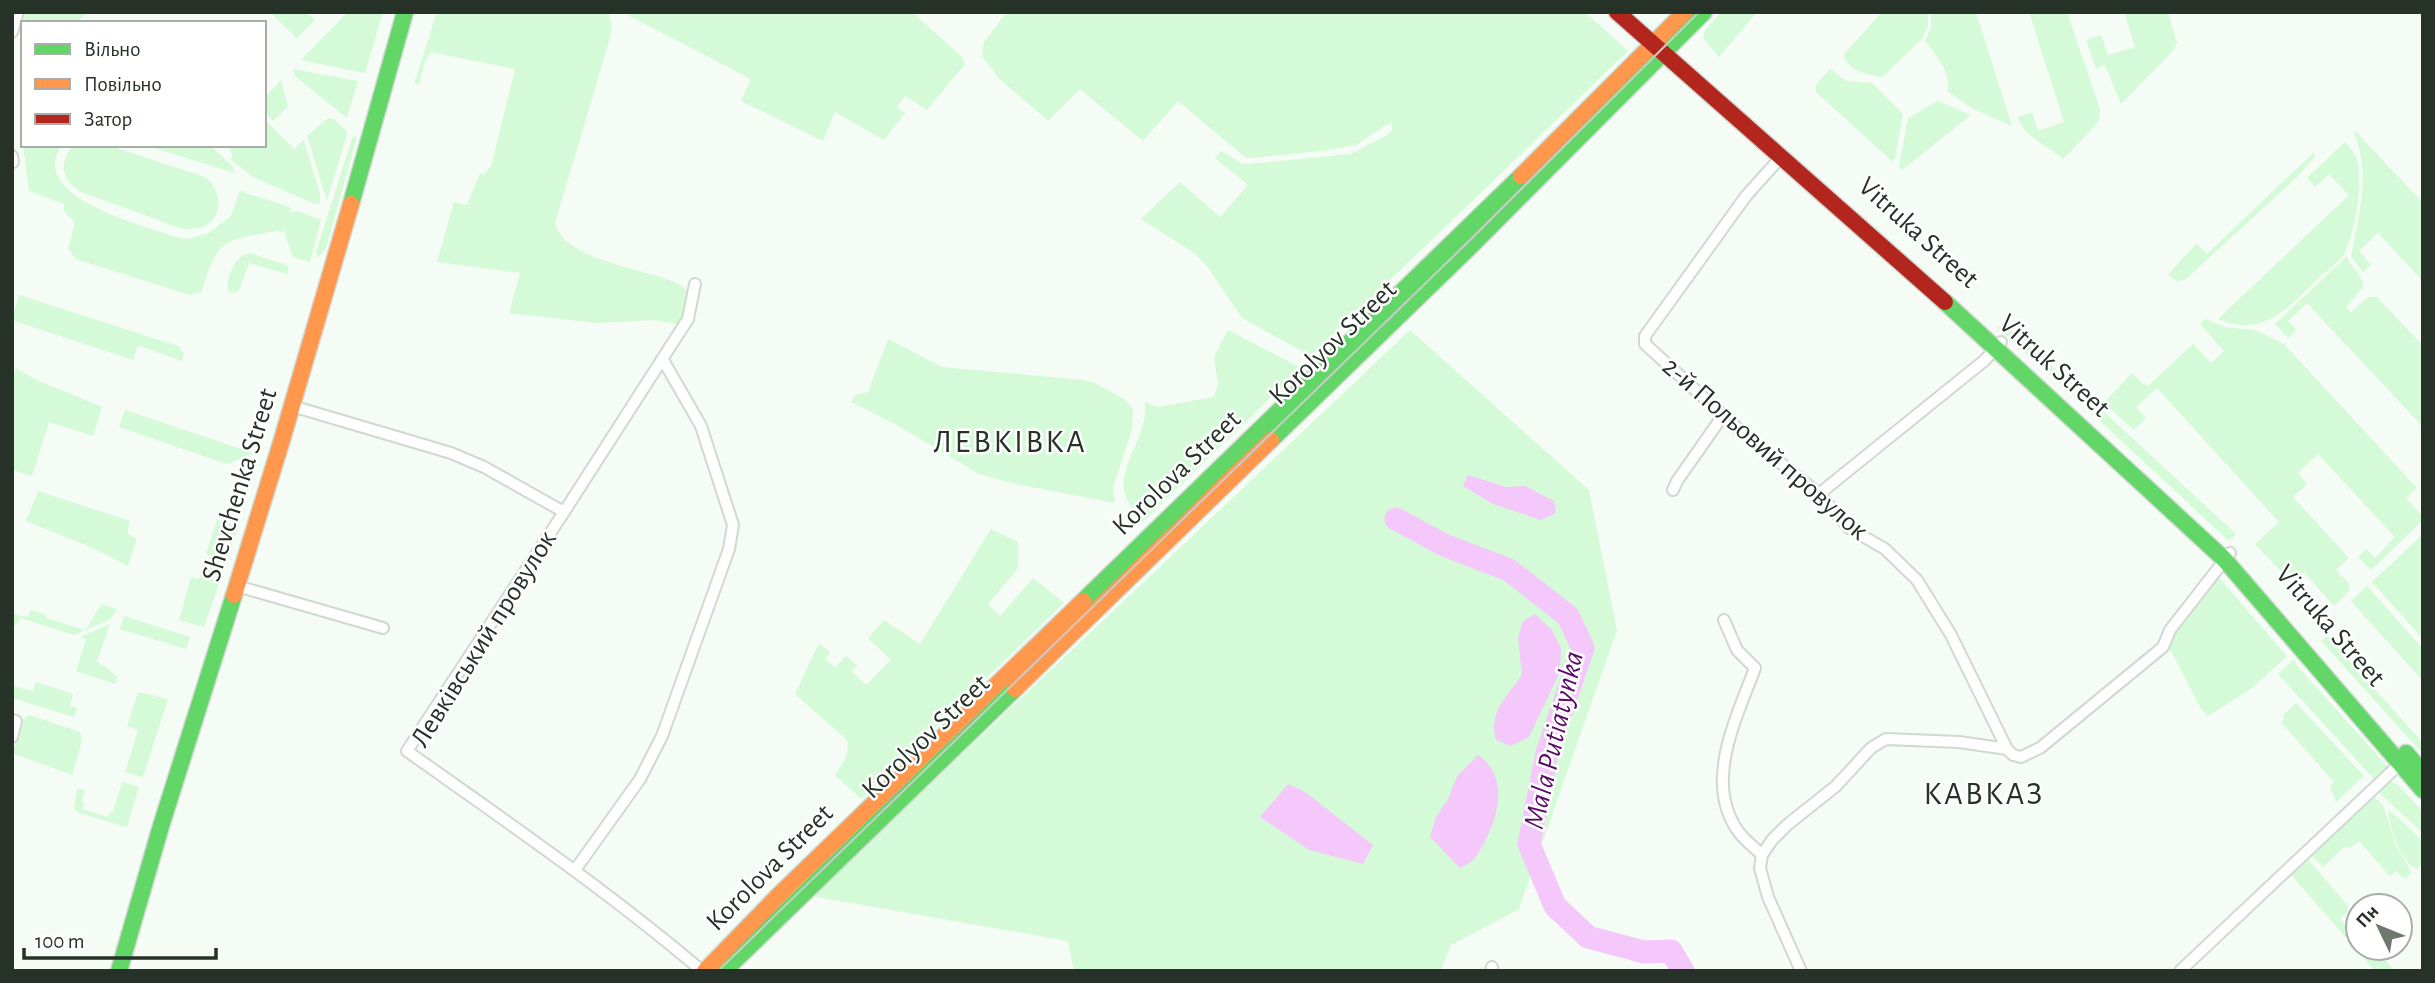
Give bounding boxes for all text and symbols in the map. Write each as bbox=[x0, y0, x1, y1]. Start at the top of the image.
legend bbox=[21, 21, 266, 147]
text: Вільно bbox=[84, 39, 140, 60]
text: Повільно bbox=[84, 74, 162, 95]
text: Затор bbox=[84, 109, 132, 130]
street label: Vitruka Street bbox=[1853, 172, 1983, 294]
street label: Korolyov Street bbox=[1264, 276, 1402, 410]
street label: Vitruk Street bbox=[1993, 309, 2115, 423]
street label: 2-й Польовий провулок bbox=[1657, 352, 1873, 546]
street label: Shevchenka Street bbox=[197, 385, 283, 585]
street label: Korolova Street bbox=[1108, 405, 1246, 541]
district label: ЛЕВКІВКА bbox=[933, 426, 1087, 458]
street label: Левківський провулок bbox=[406, 526, 562, 752]
street label: Vitruka Street bbox=[2270, 560, 2390, 692]
water label: Mala Putiatynka bbox=[1519, 648, 1589, 832]
street label: Korolyov Street bbox=[857, 670, 995, 804]
district label: КАВКАЗ bbox=[1923, 778, 2045, 810]
street label: Korolova Street bbox=[701, 799, 839, 937]
north arrow bbox=[2344, 892, 2414, 962]
text: Пн bbox=[2353, 901, 2383, 931]
scale bar bbox=[24, 916, 217, 960]
text: 100 m bbox=[35, 931, 85, 952]

